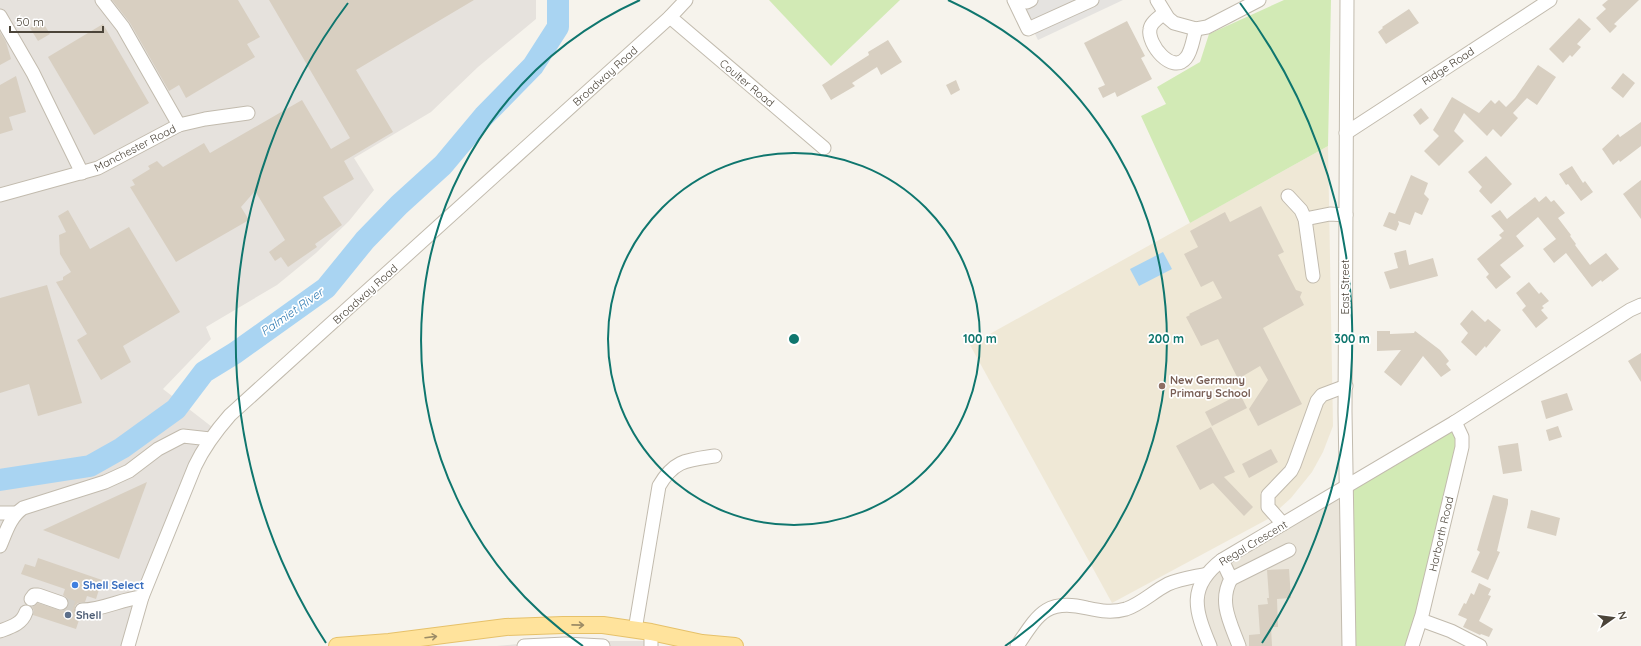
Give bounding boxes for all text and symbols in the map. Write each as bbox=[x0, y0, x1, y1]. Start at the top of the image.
scale bar bbox=[10, 8, 103, 34]
text: 50 m bbox=[16, 14, 44, 29]
street label: Broadway Road bbox=[570, 43, 640, 109]
street label: Ridge Road bbox=[1419, 44, 1477, 88]
street label: Coulter Road bbox=[717, 56, 777, 110]
street label: Manchester Road bbox=[92, 121, 178, 175]
street label: East Street bbox=[1338, 259, 1352, 314]
street label: Broadway Road bbox=[330, 261, 400, 327]
water label: Palmiet River bbox=[257, 284, 327, 339]
text: 100 m bbox=[963, 331, 997, 346]
text: 200 m bbox=[1148, 331, 1184, 346]
text: 300 m bbox=[1334, 331, 1370, 346]
centre of rings bbox=[787, 332, 801, 346]
place label: New Germany Primary School bbox=[1170, 373, 1251, 400]
marker: New Germany Primary School bbox=[1157, 381, 1167, 391]
street label: Harborth Road bbox=[1426, 495, 1456, 573]
street label: Regal Crescent bbox=[1216, 517, 1290, 569]
place label: Shell Select bbox=[83, 578, 144, 592]
marker: Shell Select bbox=[70, 580, 80, 590]
north arrow bbox=[1593, 598, 1633, 638]
place label: Shell bbox=[76, 608, 101, 622]
marker: Shell bbox=[63, 610, 73, 620]
text: N bbox=[1615, 610, 1630, 621]
one-way arrow bbox=[571, 621, 584, 629]
one-way arrow bbox=[424, 633, 437, 641]

